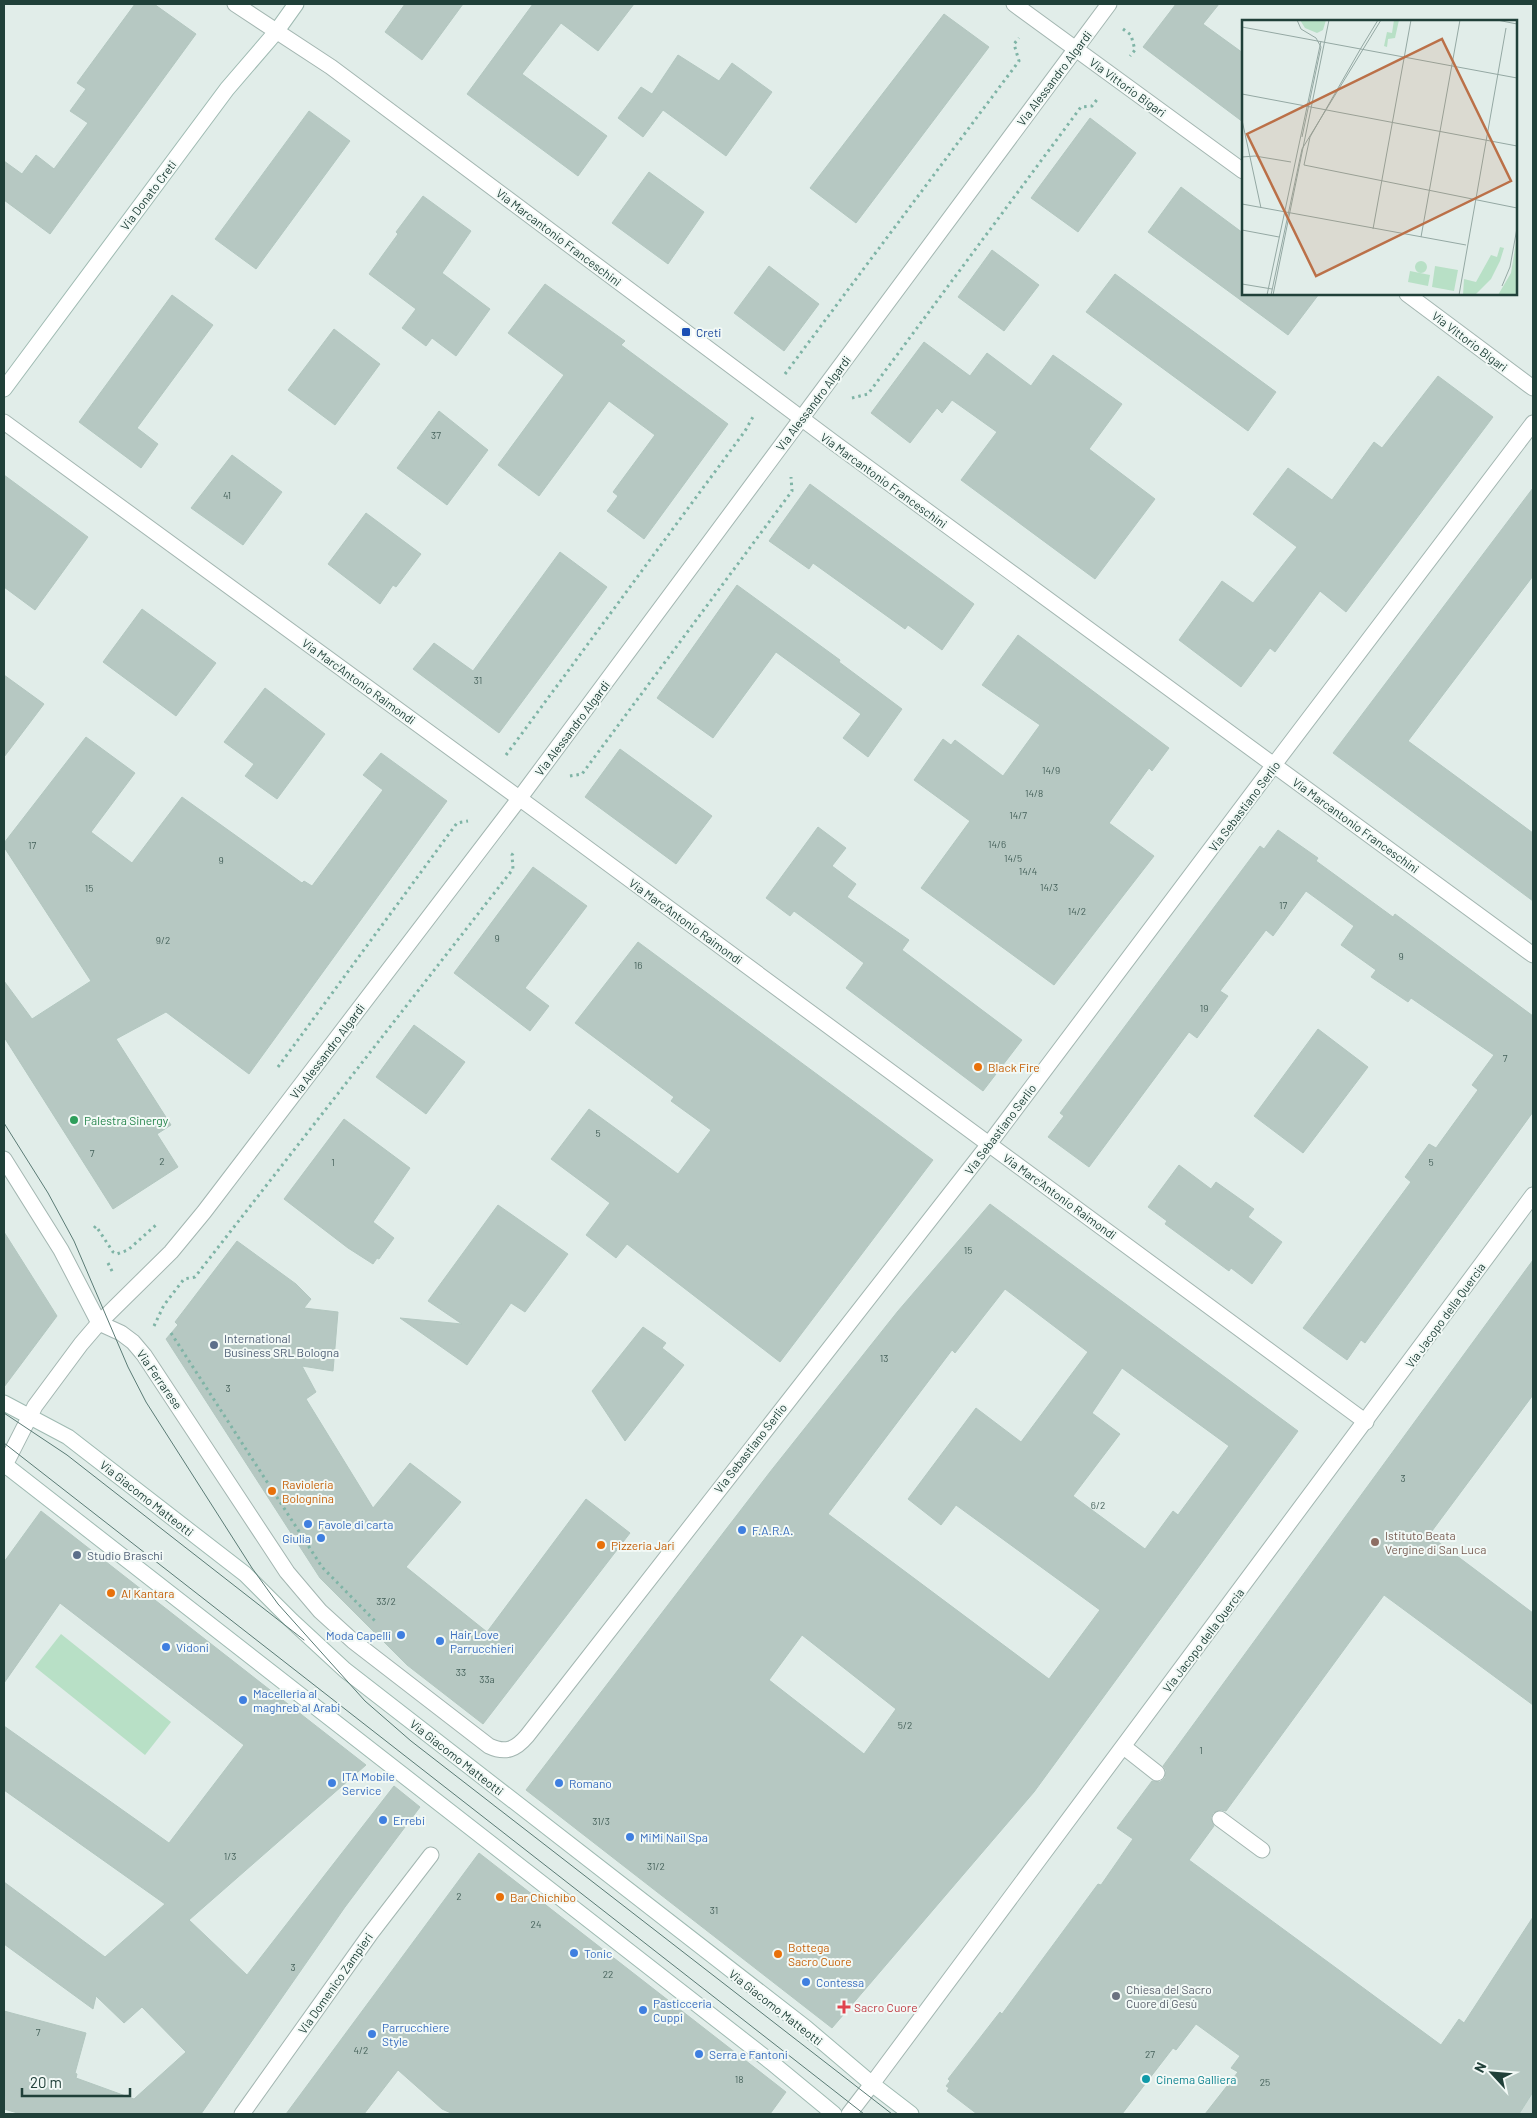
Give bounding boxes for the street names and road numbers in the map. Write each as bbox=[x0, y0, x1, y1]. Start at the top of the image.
street label: Via Alessandro Algardi bbox=[1014, 28, 1094, 128]
street label: Via Vittorio Bigari bbox=[1087, 55, 1169, 119]
street label: Via Donato Creti bbox=[117, 157, 179, 233]
street label: Via Marcantonio Franceschini bbox=[494, 185, 624, 289]
street label: Via Vittorio Bigari bbox=[1430, 308, 1510, 374]
street label: Via Alessandro Algardi bbox=[773, 353, 853, 453]
street label: Via Marcantonio Franceschini bbox=[818, 429, 950, 531]
street label: Via Marc'Antonio Raimondi bbox=[300, 635, 418, 727]
street label: Via Alessandro Algardi bbox=[532, 678, 612, 778]
street label: Via Sebastiano Serlio bbox=[1205, 758, 1283, 854]
street label: Via Marcantonio Franceschini bbox=[1290, 774, 1422, 876]
street label: Via Marc'Antonio Raimondi bbox=[627, 875, 745, 967]
street label: Via Alessandro Algardi bbox=[287, 1001, 367, 1101]
street label: Via Sebastiano Serlio bbox=[961, 1081, 1039, 1177]
street label: Via Marc'Antonio Raimondi bbox=[1001, 1150, 1119, 1242]
street label: Via Jacopo della Quercia bbox=[1402, 1260, 1488, 1370]
street label: Via Ferrarese bbox=[134, 1347, 186, 1411]
street label: Via Sebastiano Serlio bbox=[711, 1401, 789, 1495]
street label: Via Giacomo Matteotti bbox=[98, 1457, 196, 1539]
street label: Via Jacopo della Quercia bbox=[1159, 1585, 1247, 1695]
street label: Via Giacomo Matteotti bbox=[408, 1716, 506, 1798]
street label: Via Domenico Zampieri bbox=[295, 1930, 375, 2036]
street label: Via Giacomo Matteotti bbox=[727, 1966, 825, 2048]

